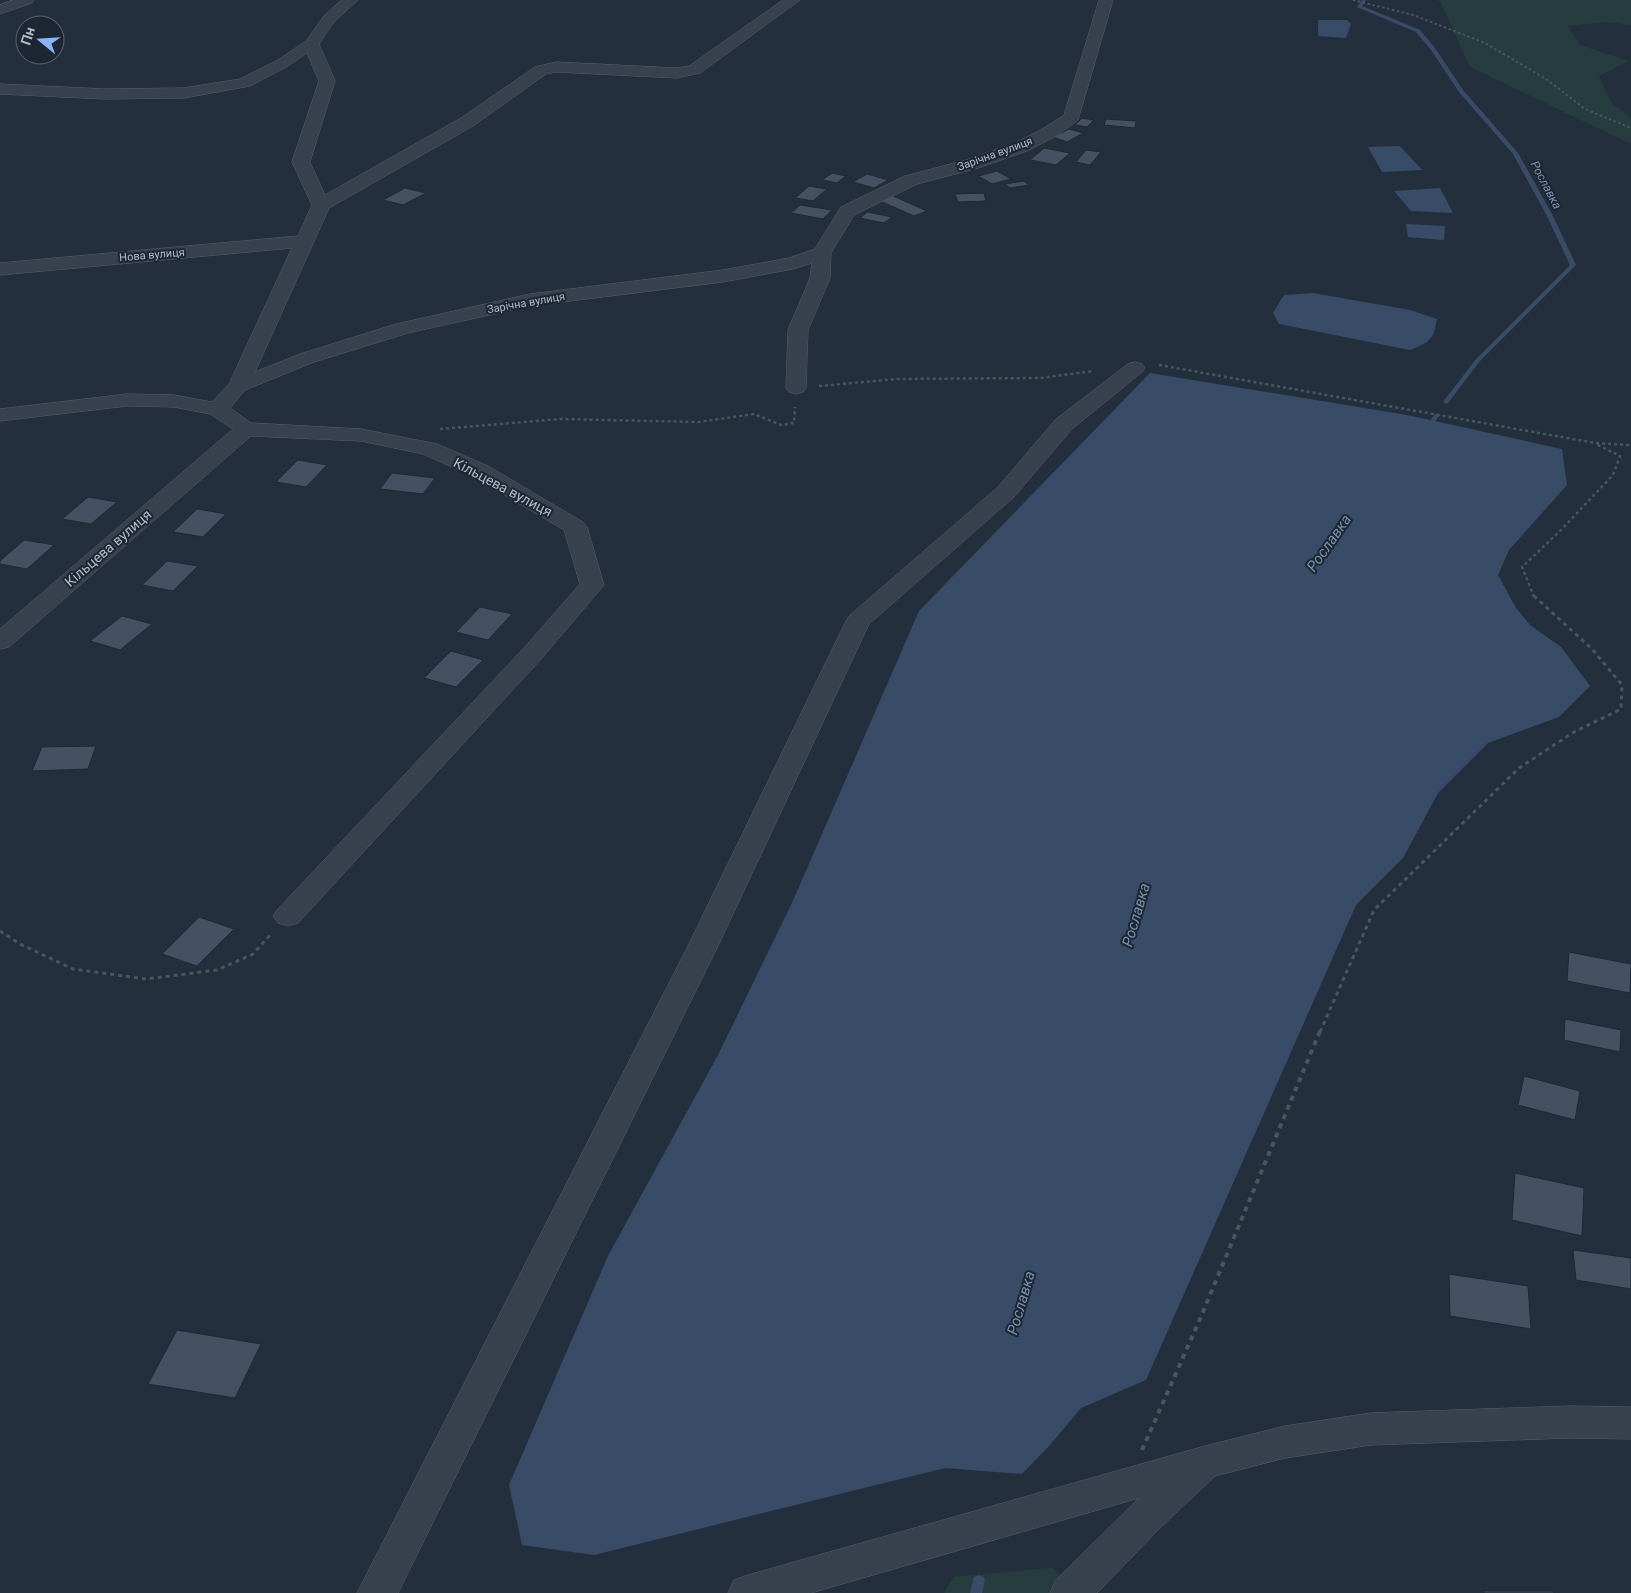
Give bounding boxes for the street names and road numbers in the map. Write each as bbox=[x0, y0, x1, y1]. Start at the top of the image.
street label: Зарічна вулиця bbox=[956, 134, 1034, 174]
street label: Нова вулиця bbox=[119, 246, 185, 264]
street label: Зарічна вулиця bbox=[486, 290, 566, 316]
street label: Кільцева вулиця bbox=[451, 454, 555, 520]
street label: Кільцева вулиця bbox=[61, 506, 155, 590]

